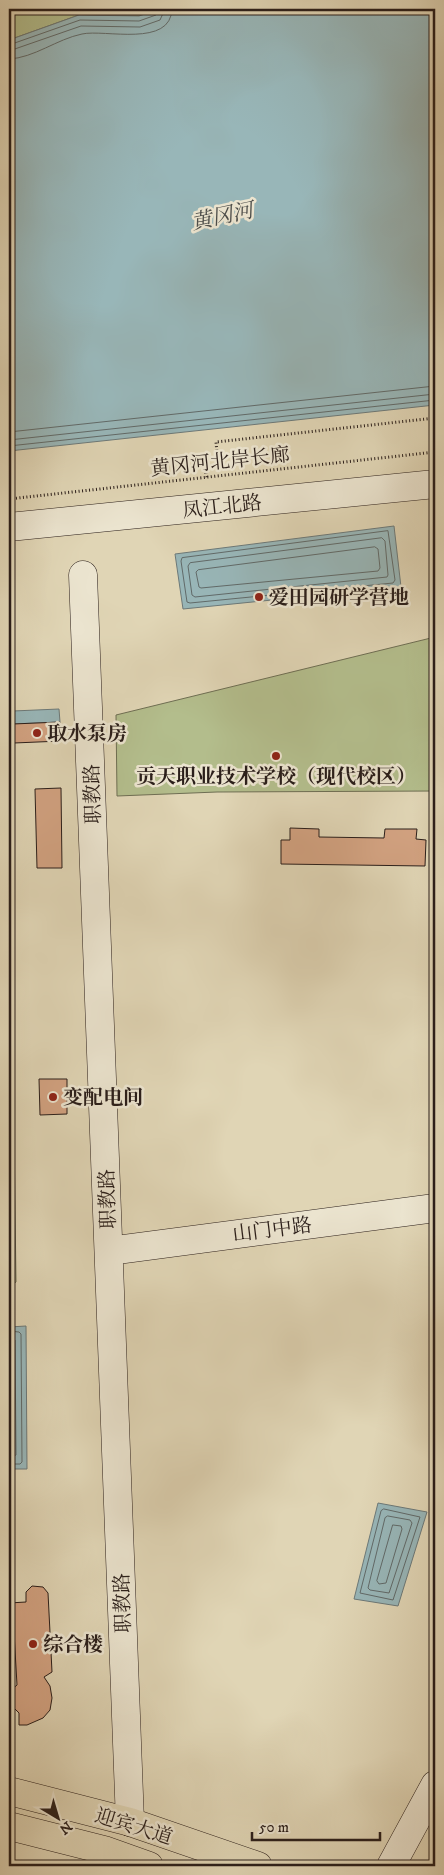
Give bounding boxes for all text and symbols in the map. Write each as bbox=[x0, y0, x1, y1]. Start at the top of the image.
water label: 黄冈河 bbox=[189, 197, 260, 236]
street label: 黄冈河北岸长廊 bbox=[149, 443, 291, 482]
street label: 凤江北路 bbox=[181, 491, 263, 524]
place label: 爱田园研学营地 bbox=[269, 586, 409, 611]
marker: 爱田园研学营地 bbox=[253, 591, 265, 603]
place label: 取水泵房 bbox=[47, 722, 127, 747]
marker: 取水泵房 bbox=[31, 727, 43, 739]
marker: 贡天职业技术学校（现代校区） bbox=[270, 750, 282, 762]
street label: 职教路 bbox=[80, 764, 107, 824]
place label: 贡天职业技术学校（现代校区） bbox=[136, 765, 416, 790]
place label: 变配电间 bbox=[63, 1086, 143, 1111]
marker: 变配电间 bbox=[47, 1091, 59, 1103]
street label: 职教路 bbox=[95, 1169, 122, 1229]
street label: 山门中路 bbox=[231, 1213, 313, 1248]
street label: 职教路 bbox=[110, 1573, 137, 1633]
place label: 综合楼 bbox=[43, 1633, 103, 1658]
marker: 综合楼 bbox=[27, 1638, 39, 1650]
north arrow bbox=[32, 1792, 82, 1842]
street label: 迎宾大道 bbox=[92, 1804, 175, 1851]
scale bar bbox=[252, 1810, 379, 1842]
text: N bbox=[55, 1817, 75, 1838]
text: 50 m bbox=[259, 1818, 289, 1837]

